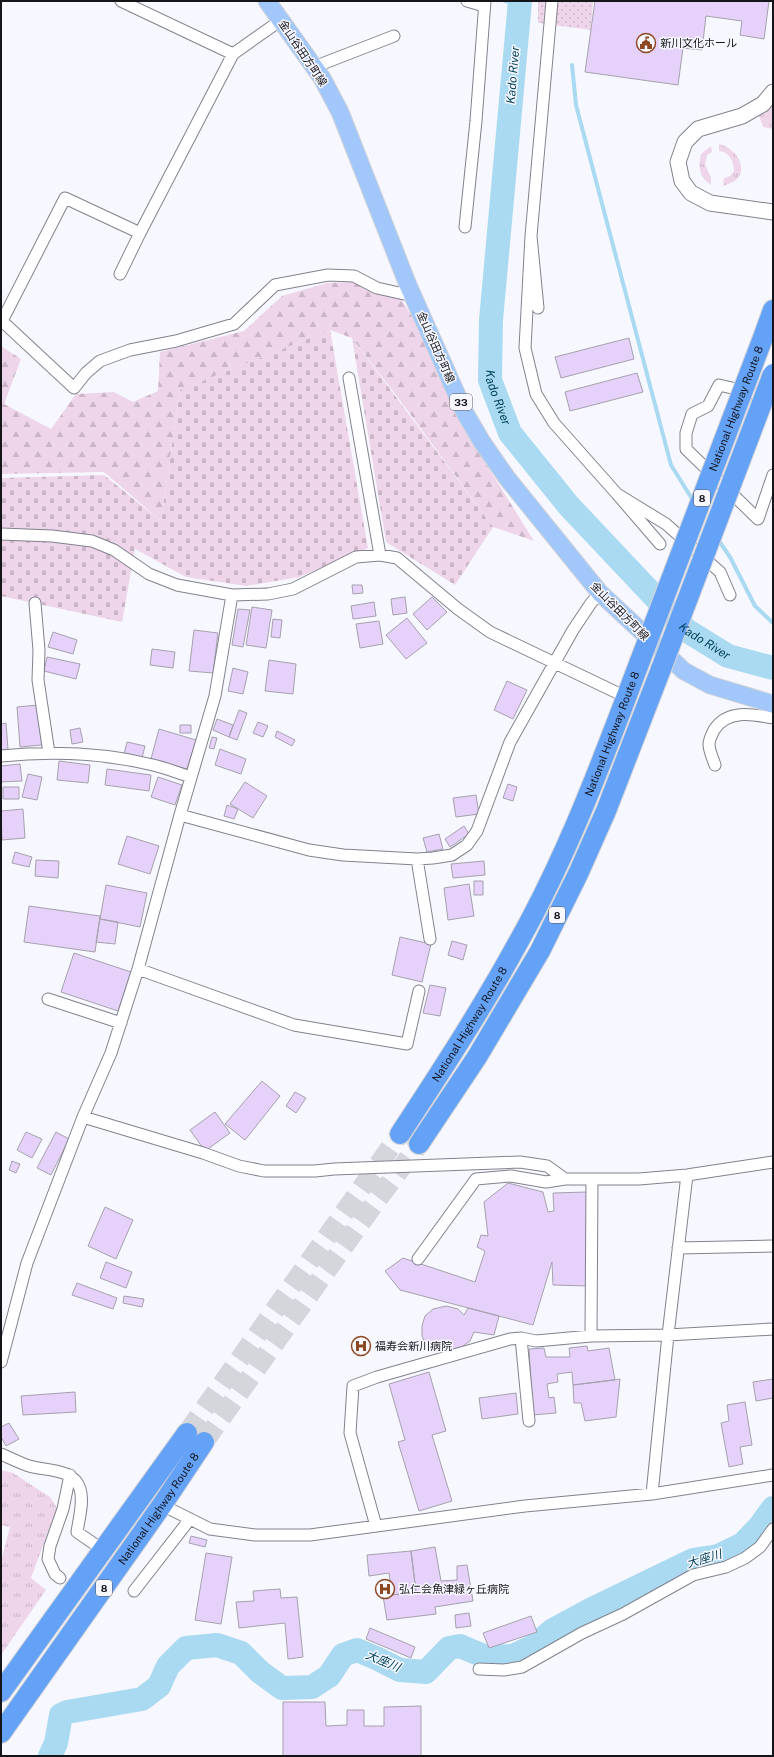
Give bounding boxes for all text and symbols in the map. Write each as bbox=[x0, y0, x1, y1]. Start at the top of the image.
street label: 金山谷田方町線 bbox=[276, 18, 330, 88]
public building icon: 新川文化ホール bbox=[635, 32, 657, 54]
place label: 新川文化ホール bbox=[660, 37, 737, 49]
water label: Kado River bbox=[504, 45, 523, 104]
street label: 金山谷田方町線 bbox=[415, 309, 457, 385]
street label: National Highway Route 8 bbox=[707, 344, 765, 473]
water label: Kado River bbox=[483, 370, 514, 427]
road number: 33 bbox=[450, 394, 472, 410]
road number: 8 bbox=[694, 490, 710, 506]
street label: 金山谷田方町線 bbox=[589, 580, 651, 642]
water label: Kado River bbox=[676, 620, 733, 663]
street label: National Highway Route 8 bbox=[582, 670, 641, 798]
road number: 8 bbox=[549, 907, 565, 923]
street label: National Highway Route 8 bbox=[430, 965, 509, 1084]
hospital icon: 福寿会新川病院 bbox=[350, 1335, 372, 1357]
place label: 福寿会新川病院 bbox=[375, 1340, 452, 1352]
street label: National Highway Route 8 bbox=[116, 1451, 201, 1567]
water label: 大座川 bbox=[685, 1546, 725, 1571]
hospital icon: 弘仁会魚津緑ヶ丘病院 bbox=[374, 1578, 396, 1600]
road number: 8 bbox=[96, 1580, 112, 1596]
place label: 弘仁会魚津緑ヶ丘病院 bbox=[399, 1583, 509, 1595]
water label: 大座川 bbox=[364, 1648, 404, 1675]

